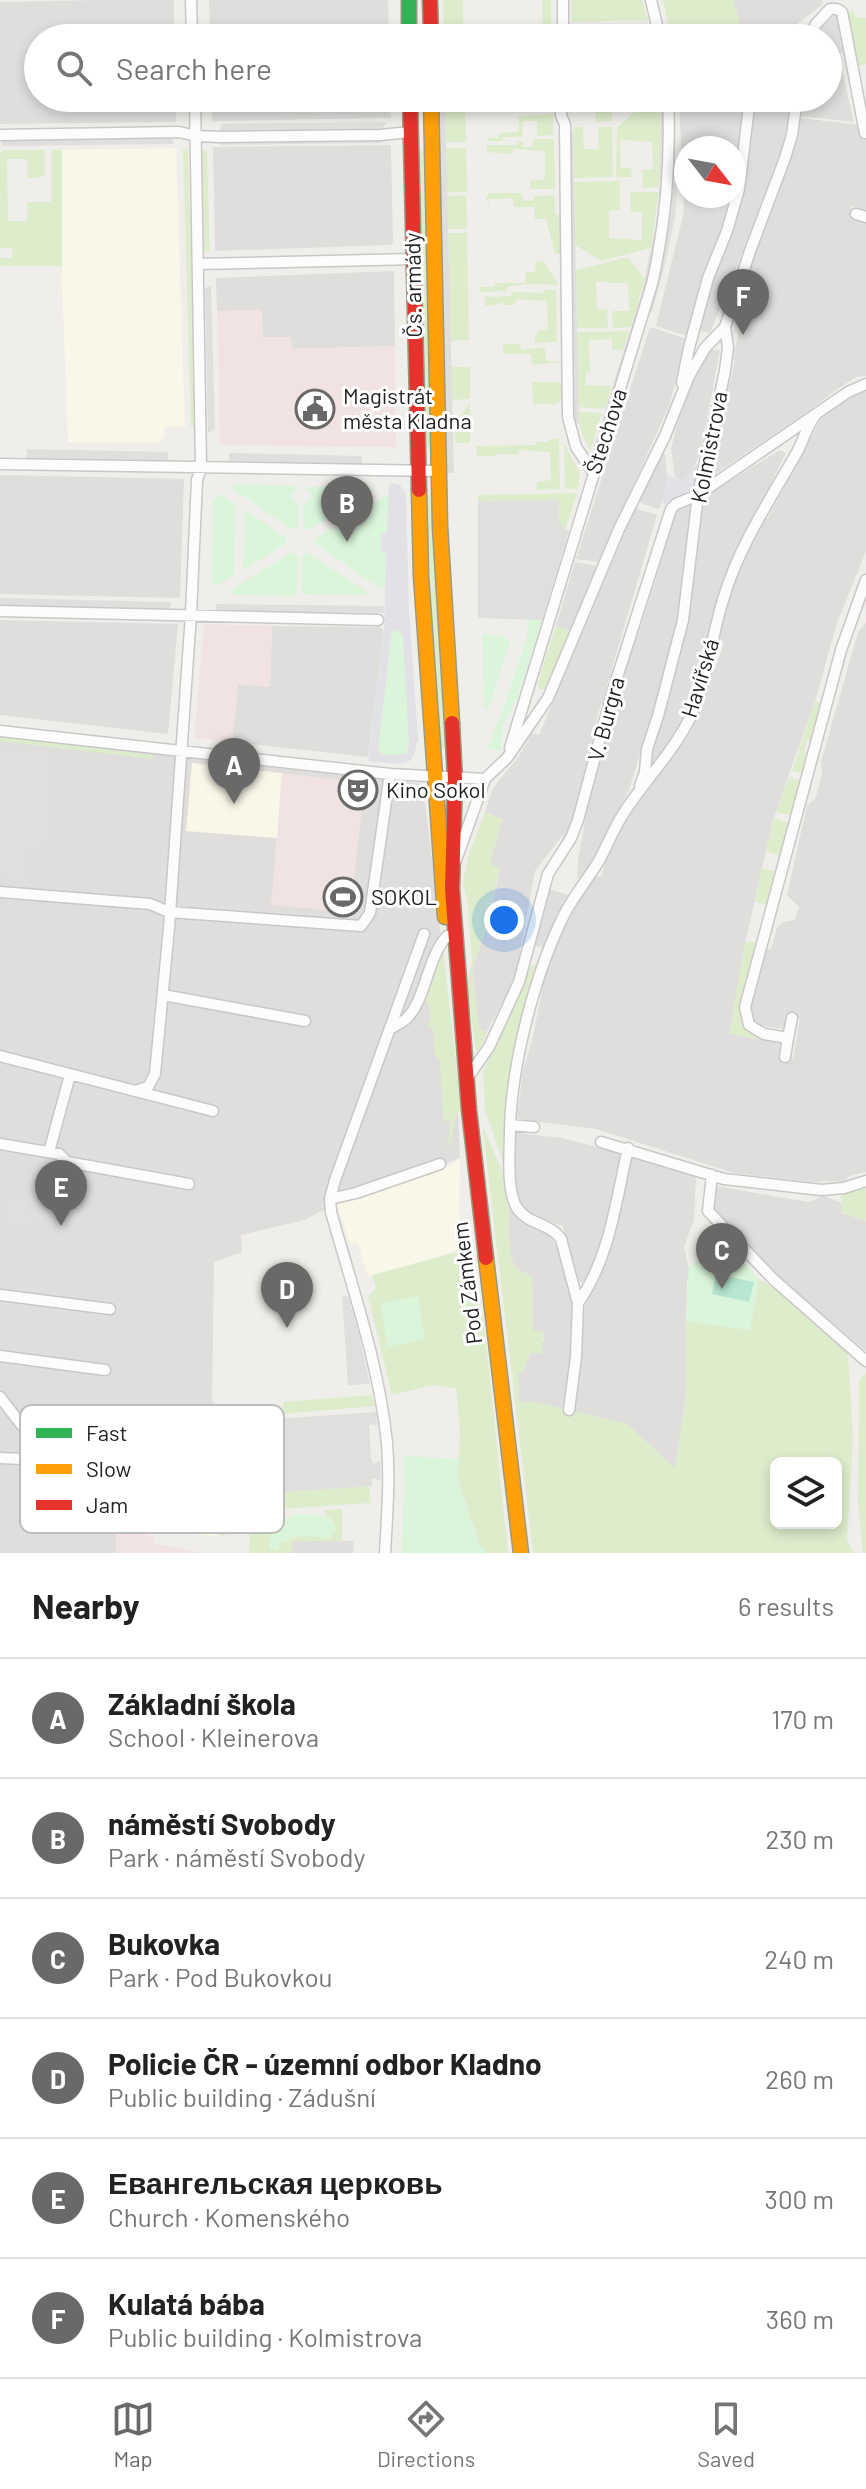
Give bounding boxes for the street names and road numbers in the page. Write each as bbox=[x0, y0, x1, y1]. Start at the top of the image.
street label: Čs. armády bbox=[398, 232, 426, 338]
street label: Štechova bbox=[579, 385, 631, 477]
street label: Kolmistrova bbox=[684, 389, 732, 505]
street label: Havířská bbox=[675, 635, 723, 720]
street label: V. Burgra bbox=[581, 674, 629, 764]
street label: Pod Zámkem bbox=[446, 1220, 486, 1346]

